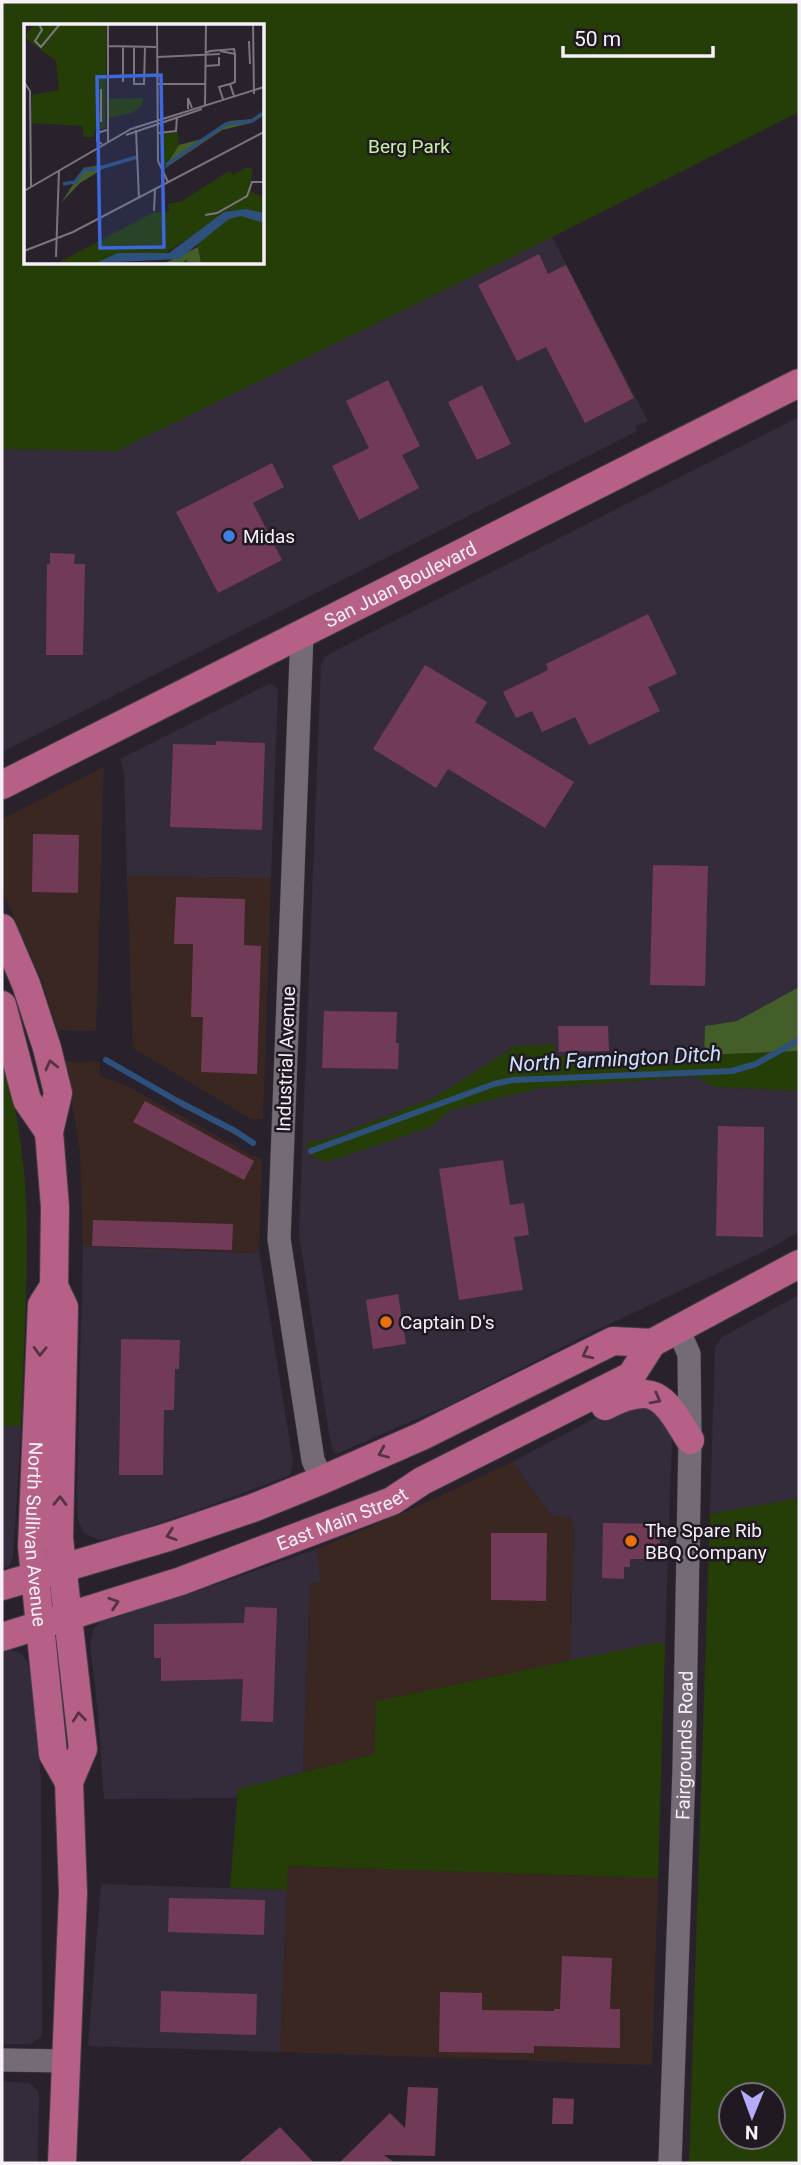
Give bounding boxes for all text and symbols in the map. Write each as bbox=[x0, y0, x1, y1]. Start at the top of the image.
scale bar bbox=[563, 14, 714, 58]
inset map bbox=[24, 24, 264, 264]
text: 50 m bbox=[574, 27, 621, 51]
park label: Berg Park bbox=[368, 135, 450, 158]
place label: Midas bbox=[243, 525, 295, 548]
marker: Midas bbox=[221, 528, 237, 544]
street label: San Juan Boulevard bbox=[320, 536, 480, 632]
street label: Industrial Avenue bbox=[272, 986, 300, 1132]
water label: North Farmington Ditch bbox=[508, 1041, 722, 1077]
one-way arrow bbox=[45, 1059, 60, 1071]
place label: Captain D's bbox=[400, 1311, 495, 1334]
marker: Captain D's bbox=[378, 1314, 394, 1330]
one-way arrow bbox=[32, 1345, 47, 1356]
one-way arrow bbox=[582, 1346, 594, 1360]
one-way arrow bbox=[648, 1390, 661, 1404]
street label: North Sullivan Avenue bbox=[20, 1441, 52, 1628]
one-way arrow bbox=[377, 1445, 389, 1459]
street label: East Main Street bbox=[273, 1482, 412, 1555]
one-way arrow bbox=[52, 1495, 68, 1506]
place label: The Spare Rib BBQ Company bbox=[645, 1519, 767, 1564]
one-way arrow bbox=[165, 1527, 177, 1542]
marker: The Spare Rib BBQ Company bbox=[623, 1533, 639, 1549]
one-way arrow bbox=[107, 1597, 120, 1611]
street label: Fairgrounds Road bbox=[671, 1671, 697, 1820]
one-way arrow bbox=[72, 1711, 87, 1723]
north arrow bbox=[717, 2081, 787, 2151]
text: N bbox=[745, 2121, 759, 2144]

